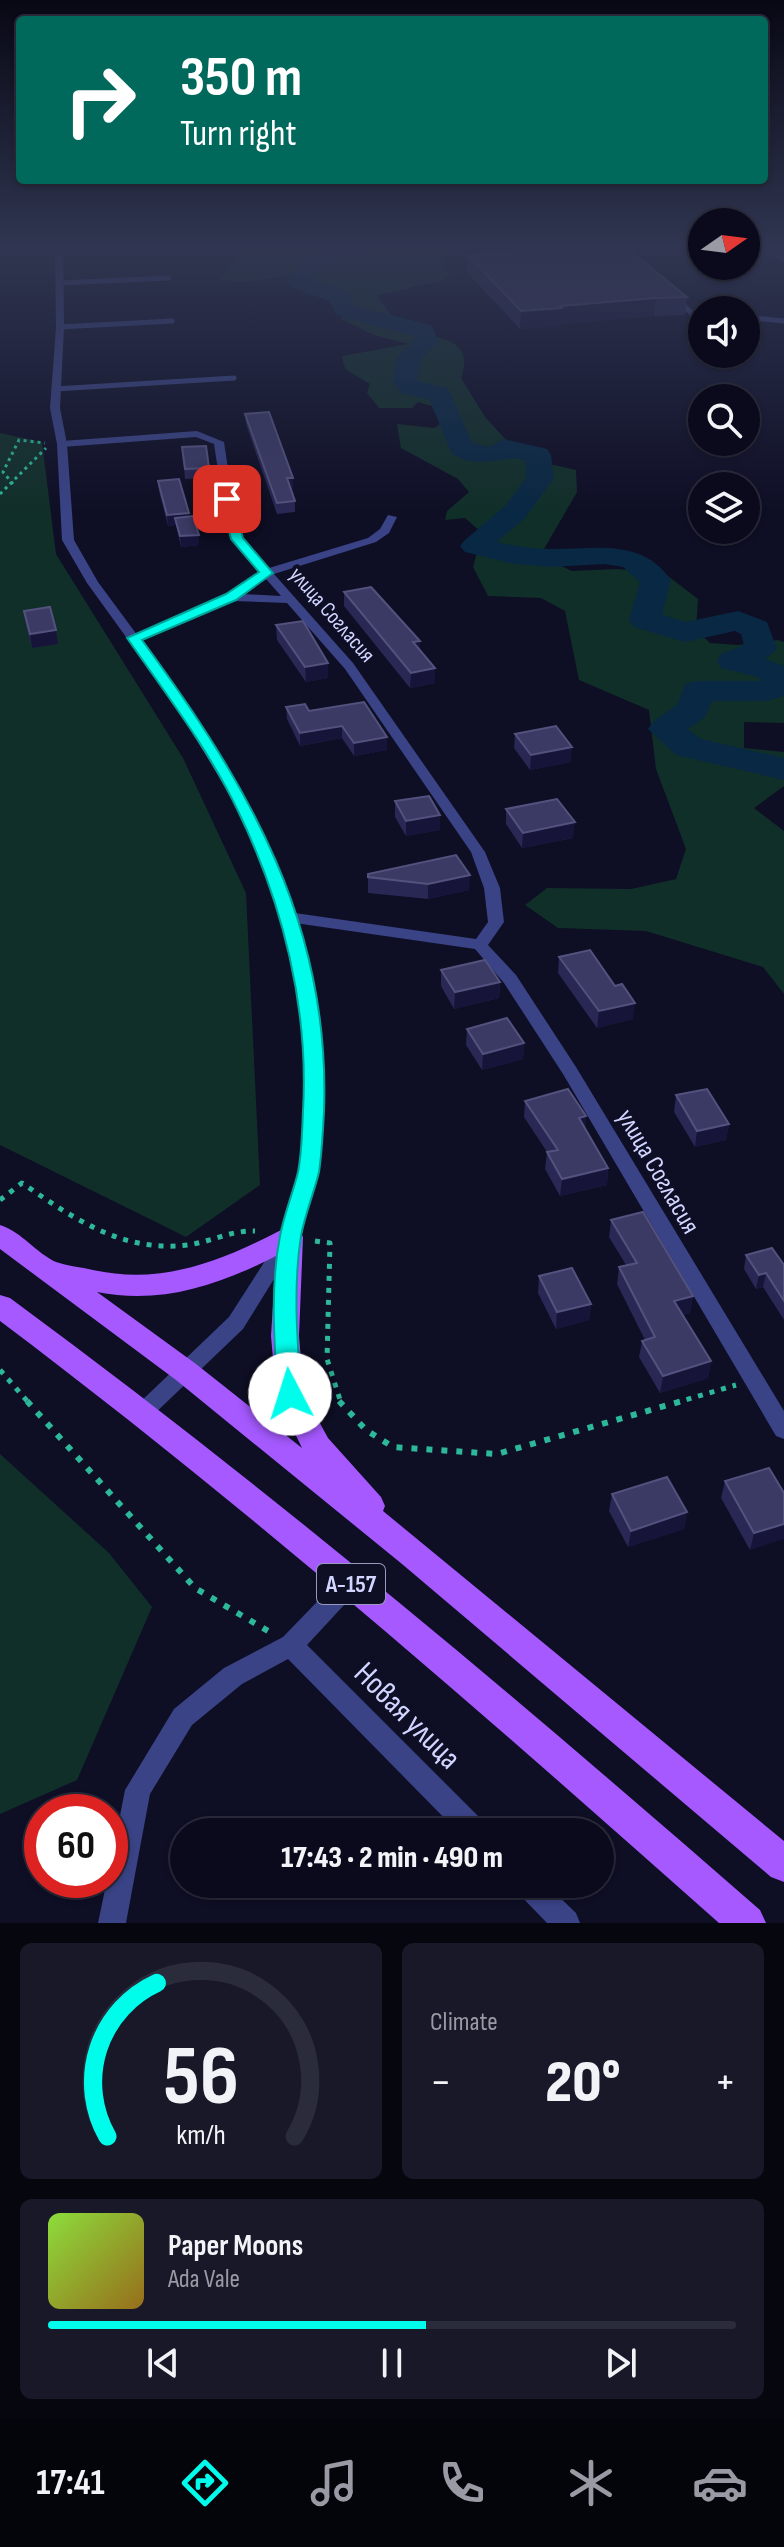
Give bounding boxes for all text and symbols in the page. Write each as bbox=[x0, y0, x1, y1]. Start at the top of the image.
text: 350 m bbox=[180, 45, 302, 112]
icon: right bbox=[48, 48, 152, 152]
text: Turn right bbox=[180, 113, 297, 156]
north arrow bbox=[688, 208, 760, 280]
map controls bbox=[688, 208, 760, 544]
button: sound bbox=[688, 296, 760, 368]
button: search bbox=[688, 384, 760, 456]
pin bbox=[193, 465, 261, 533]
button: layers bbox=[688, 472, 760, 544]
icon: arrive bbox=[205, 477, 249, 521]
street label: улица Согласия bbox=[283, 562, 381, 668]
street label: улица Согласия bbox=[610, 1104, 706, 1240]
position arrow bbox=[248, 1352, 332, 1436]
road number: А-157 bbox=[317, 1564, 385, 1604]
street label: Новая улица bbox=[345, 1654, 469, 1778]
speed limit sign: 60 bbox=[24, 1794, 128, 1898]
text: 17:43 · 2 min · 490 m bbox=[281, 1840, 503, 1876]
text: Climate bbox=[430, 2007, 498, 2038]
text: 56 bbox=[163, 2028, 239, 2128]
text: 20° bbox=[545, 2047, 621, 2119]
text: − bbox=[430, 2056, 452, 2109]
text: + bbox=[714, 2056, 736, 2109]
text: km/h bbox=[176, 2118, 226, 2153]
text: Paper Moons bbox=[168, 2228, 303, 2264]
text: Ada Vale bbox=[168, 2264, 240, 2295]
icon: previous bbox=[141, 2341, 185, 2385]
icon: pause bbox=[370, 2341, 414, 2385]
icon: next bbox=[599, 2341, 643, 2385]
icon: directions bbox=[177, 2455, 233, 2511]
icon: music bbox=[306, 2455, 362, 2511]
icon: phone bbox=[434, 2455, 490, 2511]
icon: climate bbox=[563, 2455, 619, 2511]
icon: car bbox=[692, 2455, 748, 2511]
text: 17:41 bbox=[36, 2462, 105, 2505]

